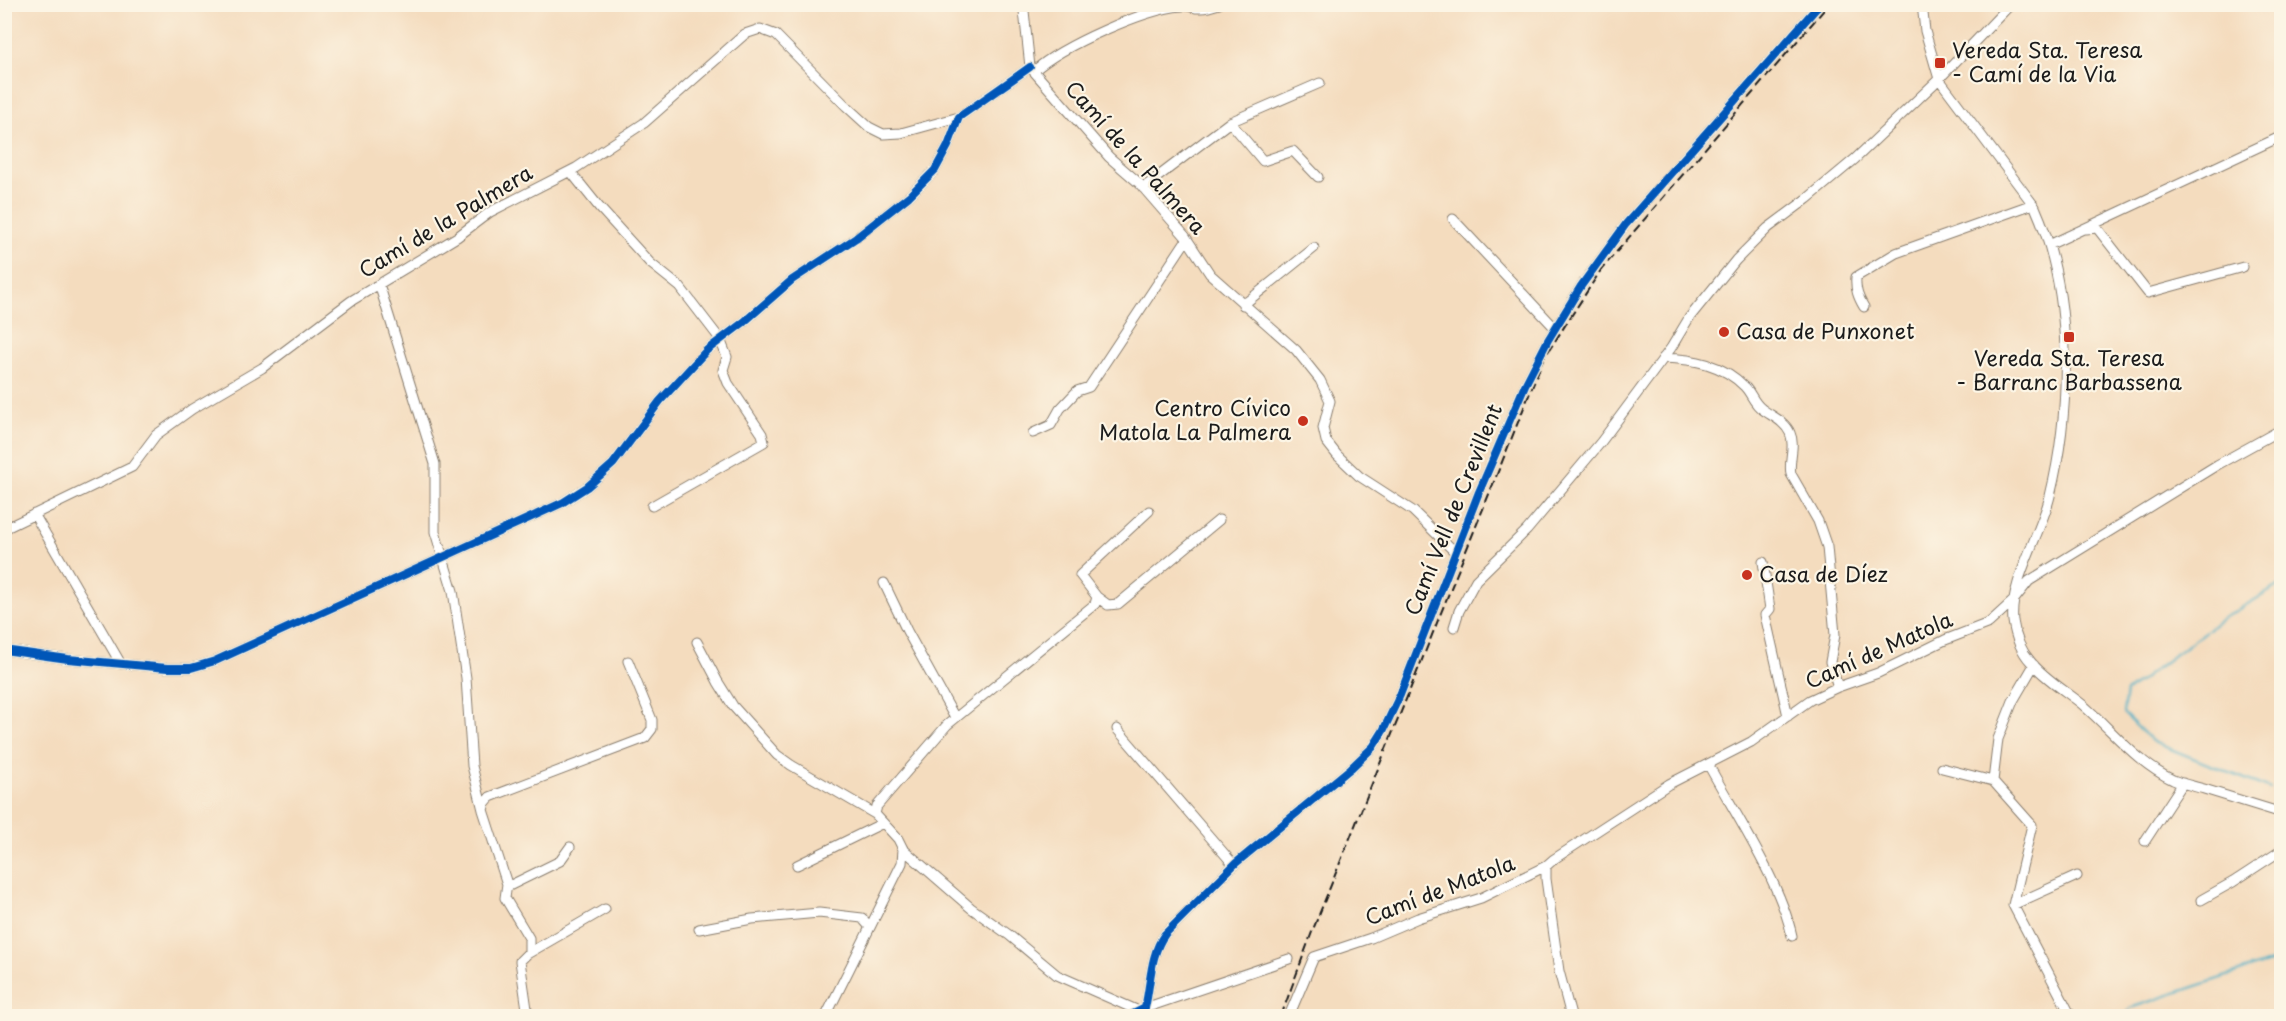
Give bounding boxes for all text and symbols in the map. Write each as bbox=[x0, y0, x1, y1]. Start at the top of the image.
place label: Vereda Sta. Teresa - Camí de la Via bbox=[1952, 33, 2142, 89]
marker: Vereda Sta. Teresa - Camí de la Via bbox=[1933, 56, 1947, 70]
street label: Camí de la Palmera bbox=[1058, 72, 1215, 241]
street label: Camí de la Palmera bbox=[352, 156, 538, 285]
place label: Casa de Punxonet bbox=[1736, 314, 1915, 346]
marker: Casa de Punxonet bbox=[1717, 325, 1731, 339]
marker: Vereda Sta. Teresa - Barranc Barbassena bbox=[2062, 330, 2076, 344]
place label: Vereda Sta. Teresa - Barranc Barbassena bbox=[1956, 341, 2182, 397]
place label: Centro Cívico Matola La Palmera bbox=[1099, 391, 1291, 447]
street label: Camí Vell de Crevillent bbox=[1395, 399, 1509, 620]
marker: Centro Cívico Matola La Palmera bbox=[1296, 414, 1310, 428]
place label: Casa de Díez bbox=[1759, 557, 1888, 589]
marker: Casa de Díez bbox=[1740, 568, 1754, 582]
street label: Camí de Matola bbox=[1799, 602, 1957, 696]
street label: Camí de Matola bbox=[1360, 846, 1519, 932]

